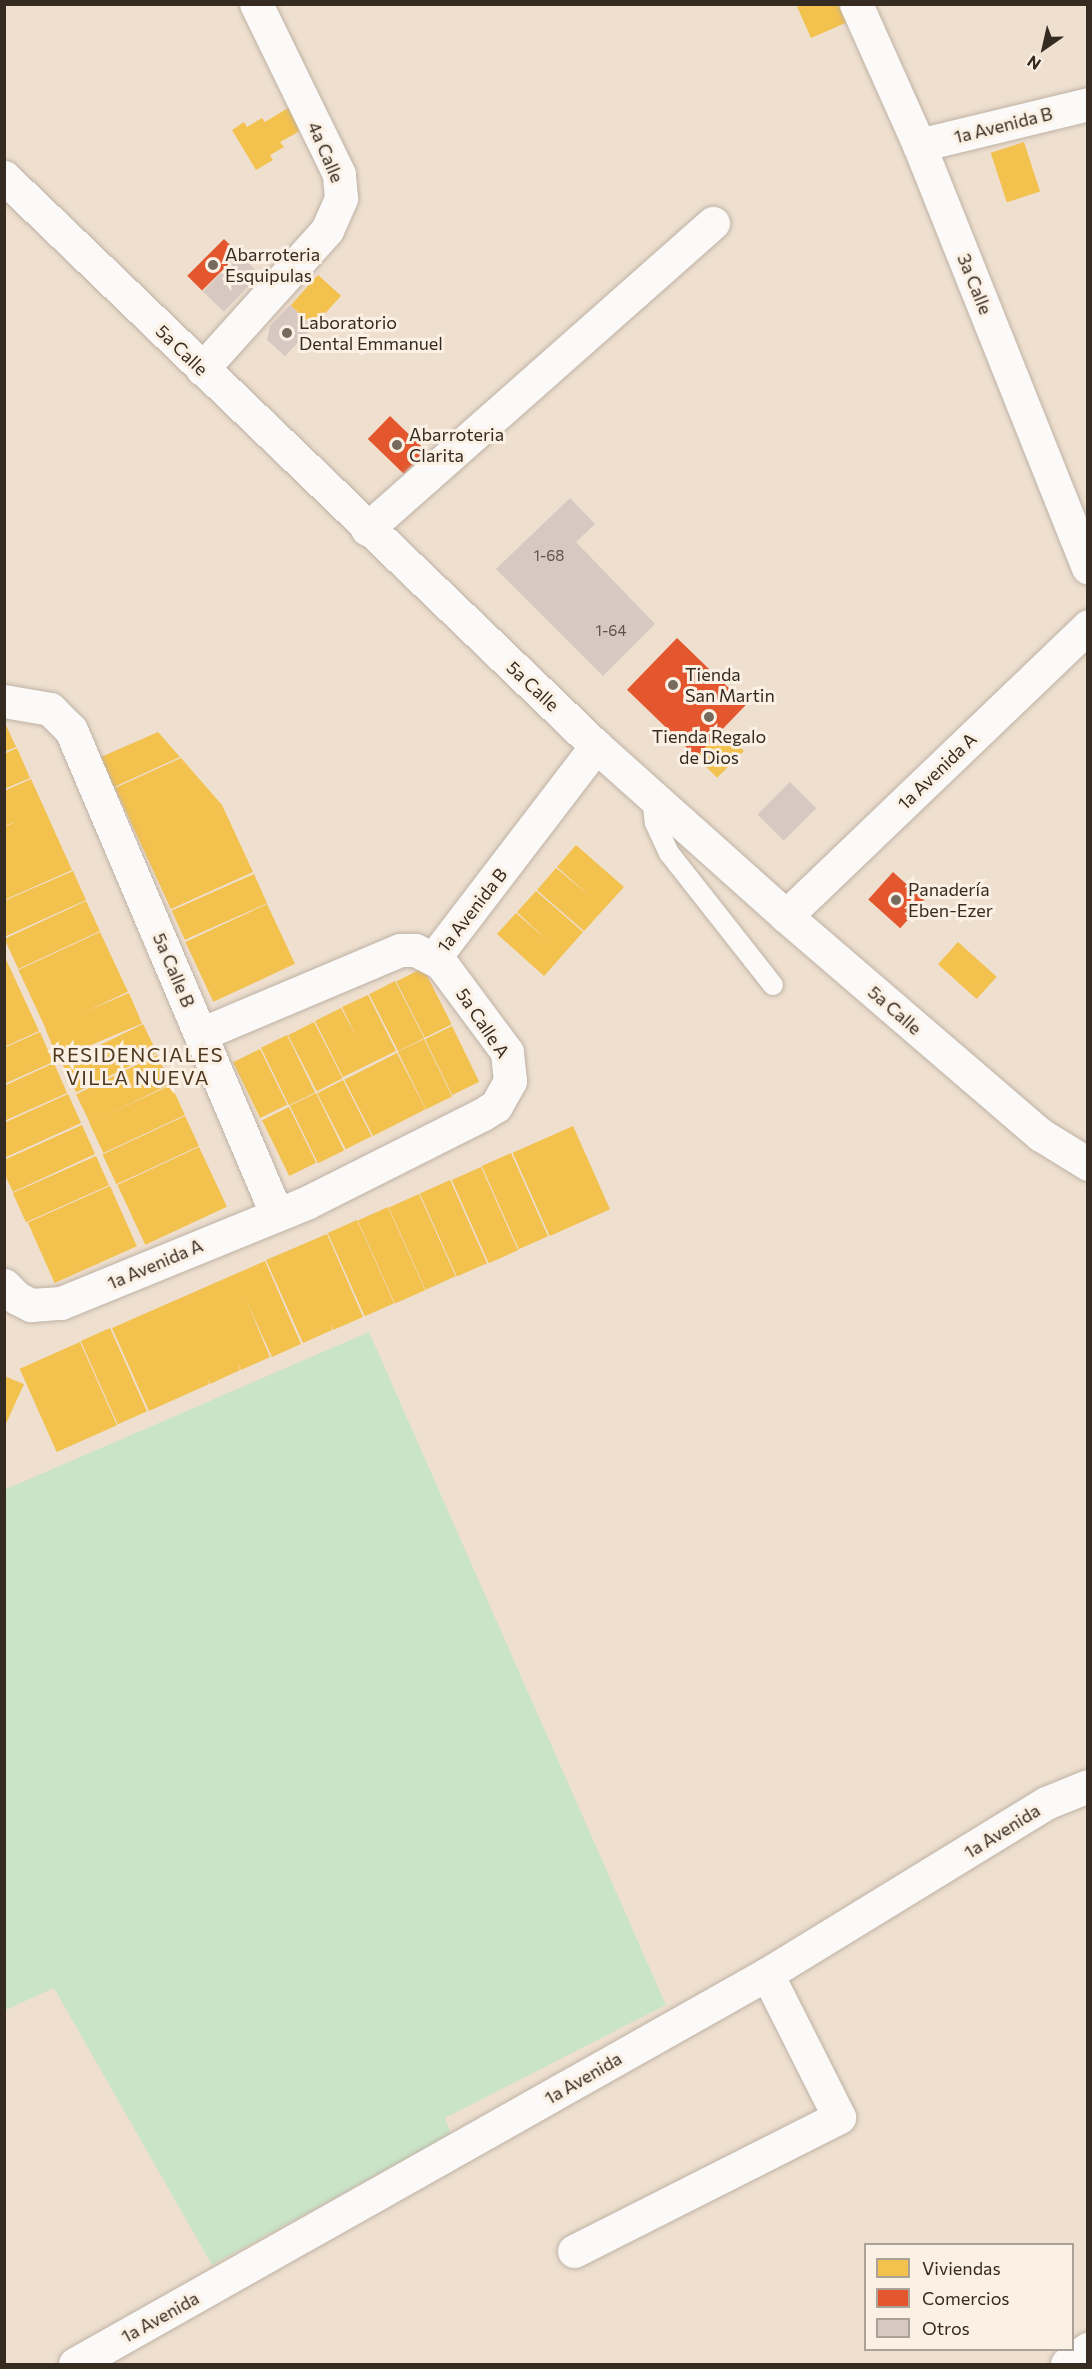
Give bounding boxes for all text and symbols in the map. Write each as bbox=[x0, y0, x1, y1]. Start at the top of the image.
north arrow bbox=[1014, 18, 1074, 78]
text: N bbox=[1023, 52, 1044, 75]
street label: 1a Avenida B bbox=[952, 102, 1054, 148]
street label: 4a Calle bbox=[304, 118, 348, 186]
place label: Abarroteria Esquipulas bbox=[225, 244, 320, 286]
street label: 3a Calle bbox=[953, 251, 997, 317]
marker: Abarroteria Esquipulas bbox=[206, 258, 220, 272]
place label: Laboratorio Dental Emmanuel bbox=[299, 312, 443, 354]
street label: 5a Calle bbox=[152, 320, 212, 380]
marker: Laboratorio Dental Emmanuel bbox=[280, 326, 294, 340]
place label: Abarroteria Clarita bbox=[409, 424, 504, 466]
marker: Abarroteria Clarita bbox=[390, 438, 404, 452]
house number: 1-68 bbox=[534, 547, 564, 565]
house number: 1-64 bbox=[596, 622, 626, 640]
street label: 5a Calle bbox=[502, 656, 564, 716]
place label: Tienda San Martin bbox=[685, 664, 775, 706]
marker: Tienda San Martin bbox=[666, 678, 680, 692]
marker: Tienda Regalo de Dios bbox=[702, 710, 716, 724]
place label: Tienda Regalo de Dios bbox=[652, 726, 766, 768]
street label: 1a Avenida A bbox=[893, 728, 981, 814]
street label: 1a Avenida B bbox=[433, 864, 511, 956]
place label: Panadería Eben-Ezer bbox=[908, 879, 993, 922]
marker: Panadería Eben-Ezer bbox=[889, 893, 903, 907]
street label: 5a Calle B bbox=[149, 930, 199, 1010]
street label: 5a Calle bbox=[864, 981, 926, 1039]
street label: 5a Calle A bbox=[452, 984, 514, 1062]
district label: RESIDENCIALES VILLA NUEVA bbox=[52, 1042, 224, 1089]
street label: 1a Avenida A bbox=[104, 1234, 206, 1294]
street label: 1a Avenida bbox=[960, 1799, 1044, 1863]
street label: 1a Avenida bbox=[541, 2047, 625, 2109]
legend bbox=[864, 2243, 1074, 2351]
text: Viviendas bbox=[922, 2257, 1001, 2279]
street label: 1a Avenida bbox=[117, 2287, 203, 2347]
text: Comercios bbox=[922, 2287, 1009, 2309]
text: Otros bbox=[922, 2317, 970, 2339]

